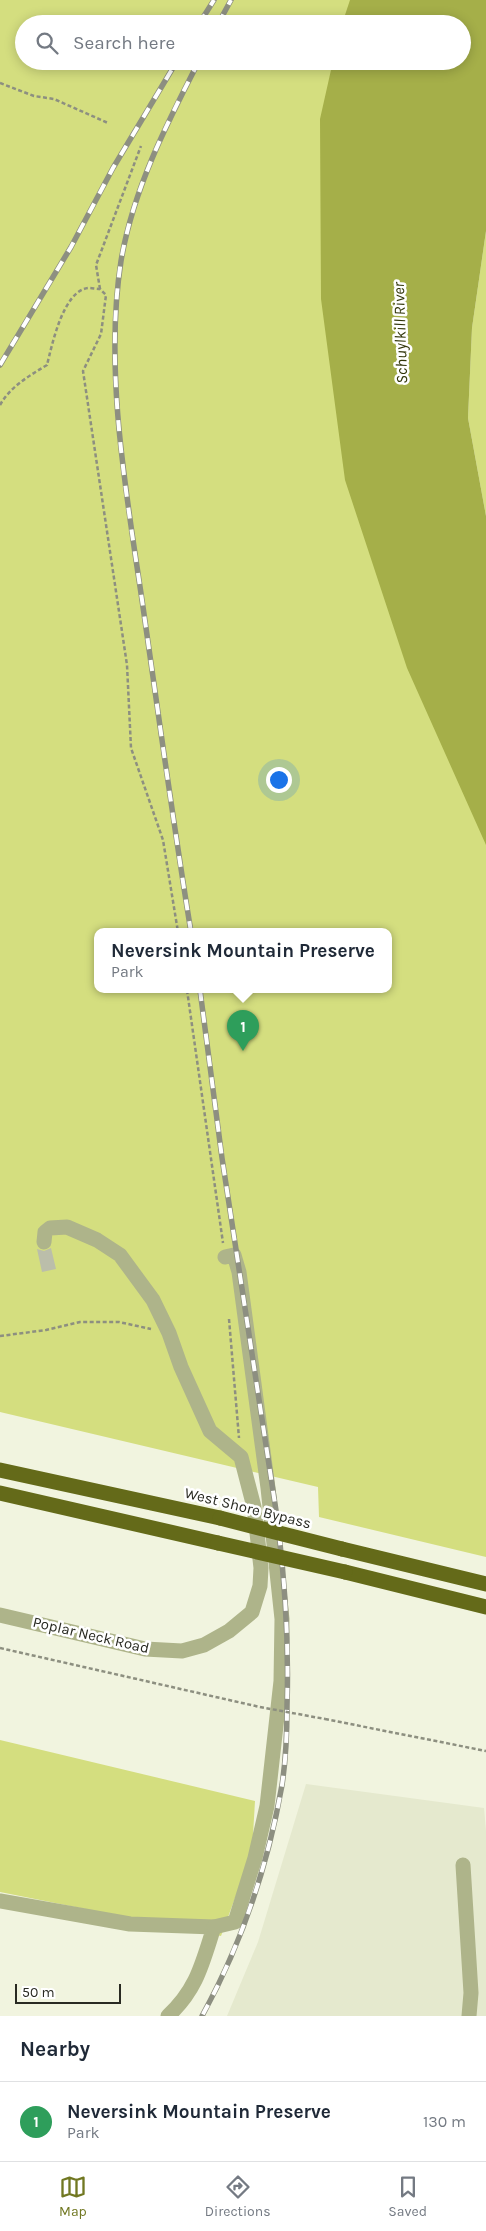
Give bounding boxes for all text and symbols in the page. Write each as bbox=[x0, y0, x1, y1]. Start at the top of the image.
search box bbox=[15, 15, 471, 70]
icon: search bbox=[33, 29, 61, 57]
text: Search here bbox=[73, 32, 175, 54]
water label: Schuylkill River bbox=[389, 281, 411, 384]
your location bbox=[266, 767, 292, 793]
popup bbox=[94, 928, 392, 993]
text: Neversink Mountain Preserve bbox=[111, 940, 375, 962]
text: Park bbox=[111, 962, 144, 981]
pin: 1 bbox=[227, 1010, 259, 1051]
street label: West Shore Bypass bbox=[183, 1484, 313, 1532]
street label: Poplar Neck Road bbox=[31, 1613, 151, 1657]
scale bar bbox=[15, 1981, 121, 2004]
text: 50 m bbox=[22, 1984, 55, 2001]
text: Nearby bbox=[20, 2037, 90, 2061]
text: Neversink Mountain Preserve bbox=[67, 2101, 331, 2123]
text: 1 bbox=[33, 2112, 39, 2131]
text: 130 m bbox=[423, 2112, 466, 2131]
text: Park bbox=[67, 2123, 99, 2142]
tab: Map bbox=[59, 2173, 87, 2220]
tab: Directions bbox=[205, 2173, 271, 2220]
tab: Saved bbox=[388, 2173, 427, 2220]

